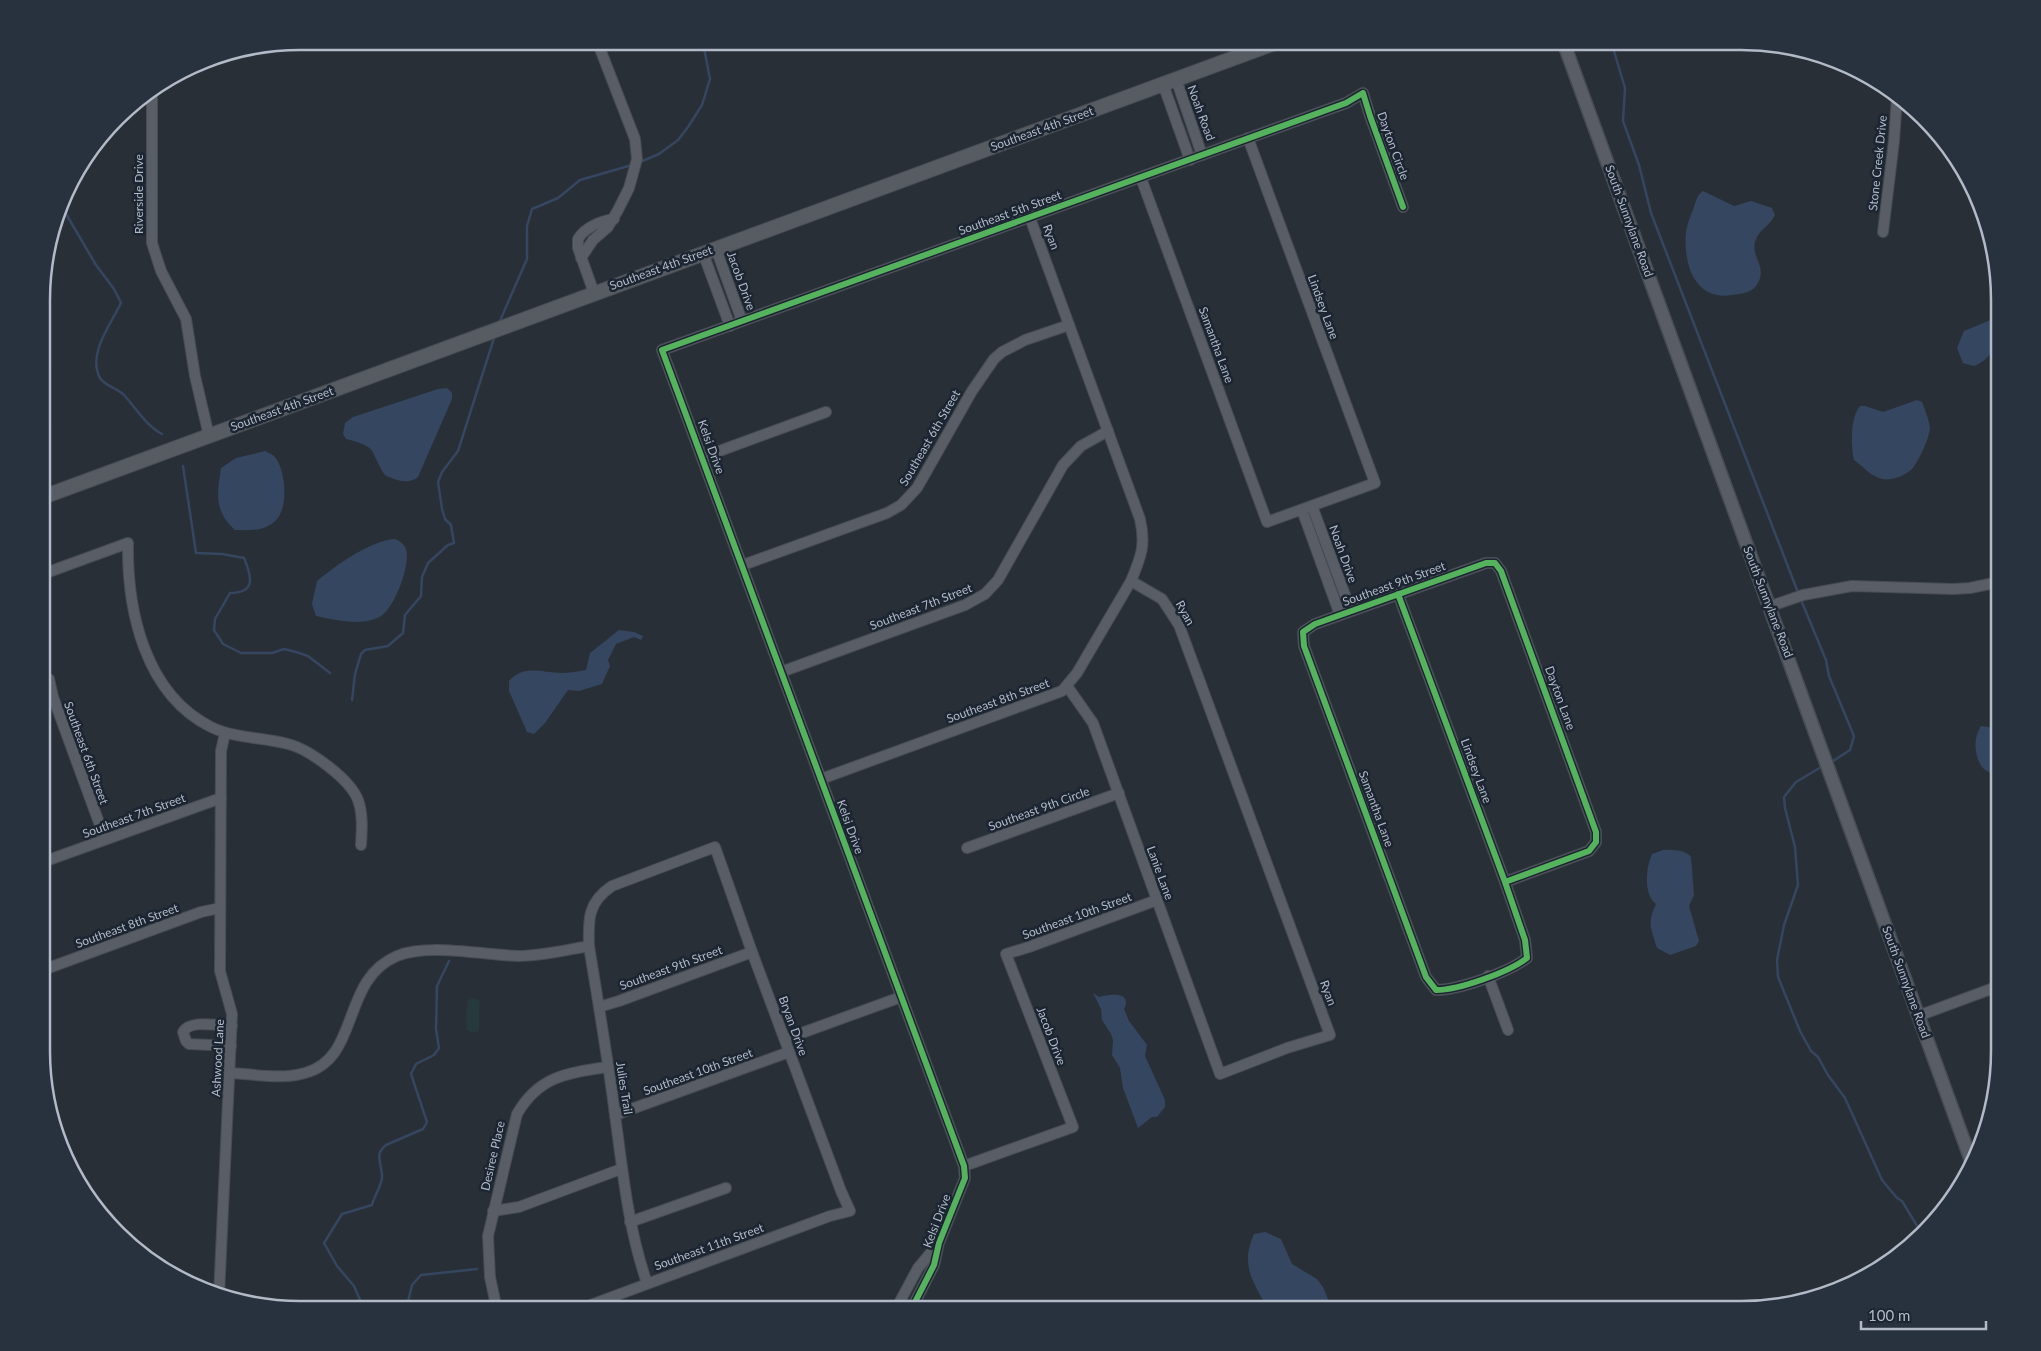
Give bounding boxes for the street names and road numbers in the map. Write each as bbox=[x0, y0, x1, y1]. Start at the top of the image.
street label: Noah Road bbox=[1184, 83, 1218, 143]
street label: Southeast 4th Street bbox=[988, 103, 1096, 154]
street label: Dayton Circle bbox=[1374, 110, 1413, 182]
street label: Stone Creek Drive bbox=[1865, 114, 1890, 211]
street label: Riverside Drive bbox=[131, 154, 146, 234]
street label: South Sunnylane Road bbox=[1602, 163, 1657, 279]
street label: Southeast 5th Street bbox=[956, 187, 1064, 238]
street label: Ryan bbox=[1040, 222, 1063, 252]
street label: Southeast 4th Street bbox=[607, 242, 715, 293]
street label: Jacob Drive bbox=[724, 249, 759, 312]
street label: Lindsey Lane bbox=[1305, 272, 1342, 341]
street label: Samantha Lane bbox=[1196, 305, 1237, 385]
street label: Southeast 4th Street bbox=[228, 383, 336, 434]
street label: Southeast 6th Street bbox=[896, 386, 964, 488]
street label: Kelsi Drive bbox=[695, 418, 728, 476]
street label: Noah Drive bbox=[1326, 523, 1361, 585]
street label: South Sunnylane Road bbox=[1740, 544, 1797, 660]
street label: Southeast 9th Street bbox=[1340, 558, 1448, 609]
street label: Southeast 7th Street bbox=[868, 580, 975, 633]
street label: Ryan bbox=[1173, 598, 1198, 628]
street label: Dayton Lane bbox=[1542, 664, 1579, 732]
street label: Southeast 8th Street bbox=[944, 675, 1052, 726]
street label: Southeast 6th Street bbox=[61, 699, 112, 807]
street label: Lindsey Lane bbox=[1458, 736, 1495, 805]
street label: Samantha Lane bbox=[1356, 769, 1397, 849]
street label: Southeast 9th Circle bbox=[986, 783, 1092, 834]
street label: Southeast 7th Street bbox=[80, 790, 188, 841]
street label: Kelsi Drive bbox=[834, 798, 867, 856]
street label: Lanie Lane bbox=[1144, 844, 1177, 902]
street label: Southeast 10th Street bbox=[1020, 889, 1134, 942]
street label: Southeast 8th Street bbox=[73, 900, 181, 951]
street label: South Sunnylane Road bbox=[1879, 924, 1934, 1040]
street label: Southeast 9th Street bbox=[617, 942, 725, 993]
street label: Ryan bbox=[1317, 978, 1340, 1008]
street label: Bryan Drive bbox=[776, 994, 811, 1058]
street label: Jacob Drive bbox=[1033, 1004, 1070, 1067]
street label: Ashwood Lane bbox=[208, 1019, 227, 1097]
street label: Southeast 10th Street bbox=[641, 1045, 755, 1098]
street label: Julies Trail bbox=[613, 1060, 636, 1115]
street label: Desiree Place bbox=[477, 1119, 508, 1192]
street label: Kelsi Drive bbox=[919, 1192, 954, 1250]
street label: Southeast 11th Street bbox=[652, 1220, 766, 1273]

